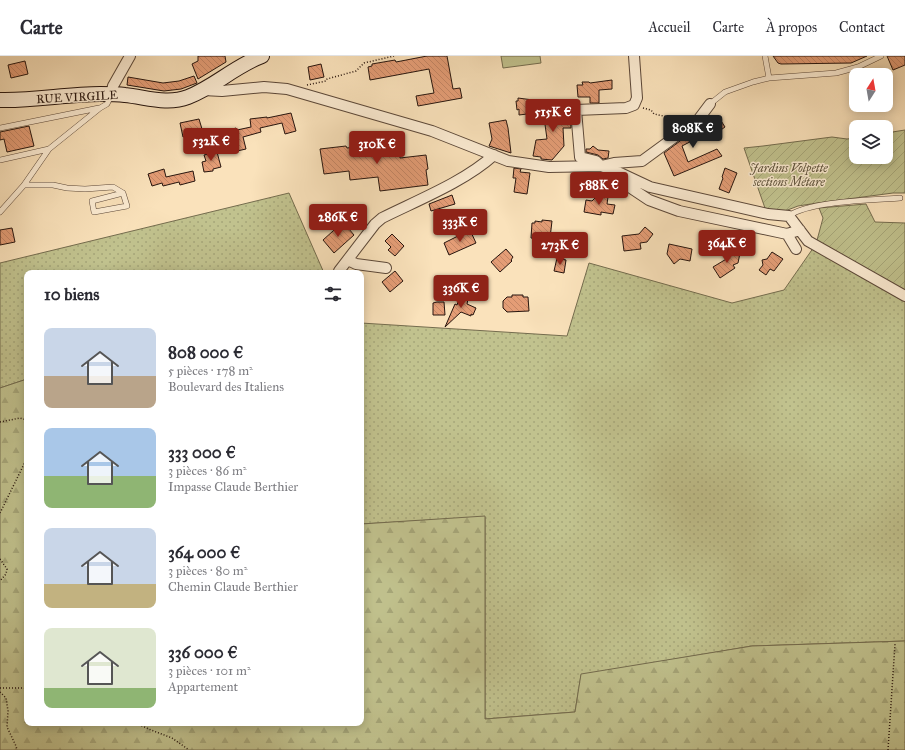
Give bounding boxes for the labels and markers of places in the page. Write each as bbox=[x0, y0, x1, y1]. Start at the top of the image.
pin: 515K € bbox=[520, 99, 586, 133]
pin: 808K € bbox=[660, 115, 726, 149]
pin: 532K € bbox=[178, 128, 244, 162]
pin: 310K € bbox=[344, 131, 410, 165]
pin: 588K € bbox=[566, 172, 632, 206]
pin: 286K € bbox=[305, 204, 371, 238]
pin: 333K € bbox=[427, 209, 493, 243]
pin: 364K € bbox=[694, 230, 760, 264]
pin: 273K € bbox=[527, 232, 593, 266]
pin: 336K € bbox=[428, 275, 494, 309]

